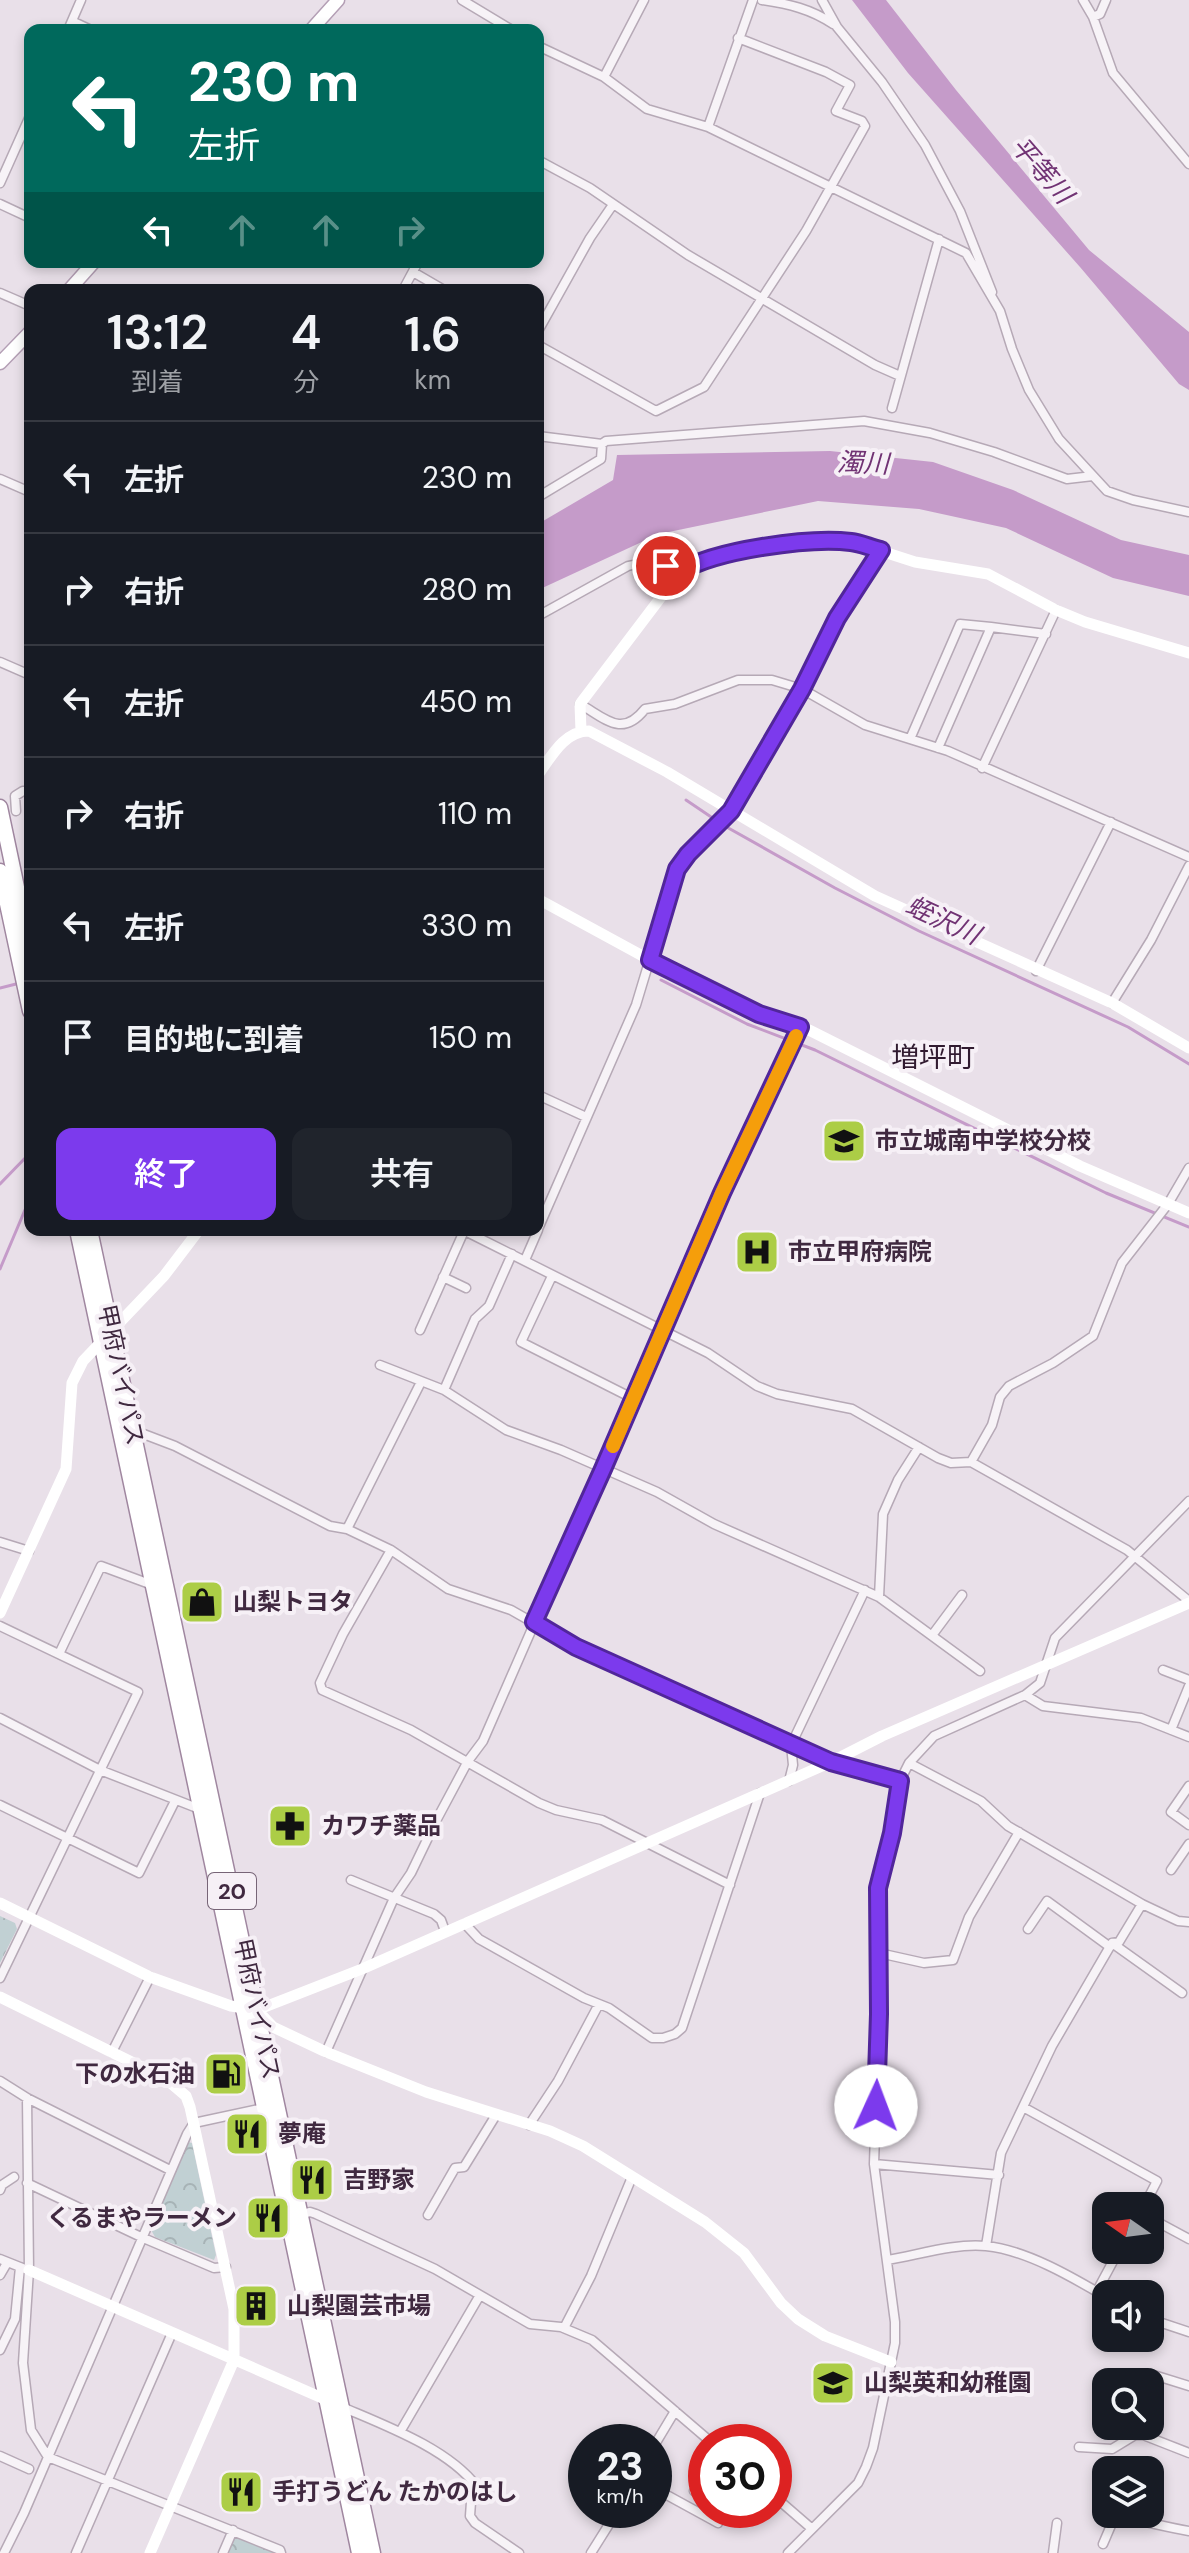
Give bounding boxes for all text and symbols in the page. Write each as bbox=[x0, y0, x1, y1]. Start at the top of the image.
text: 230 m bbox=[188, 45, 359, 118]
icon: left bbox=[56, 56, 160, 160]
text: 左折 bbox=[188, 122, 260, 169]
water label: 平等川 bbox=[1004, 129, 1082, 213]
icon: left bbox=[136, 208, 180, 252]
icon: ahead bbox=[220, 208, 264, 252]
icon: ahead bbox=[304, 208, 348, 252]
icon: right bbox=[388, 208, 432, 252]
text: 13:12 bbox=[107, 301, 208, 364]
text: 4 bbox=[291, 301, 321, 364]
text: 1.6 bbox=[404, 303, 461, 366]
text: km bbox=[415, 363, 451, 397]
text: 到着 bbox=[131, 365, 183, 399]
text: 分 bbox=[293, 365, 319, 399]
water label: 濁川 bbox=[836, 445, 893, 481]
icon: left bbox=[56, 455, 100, 499]
text: 230 m bbox=[422, 458, 512, 497]
text: 左折 bbox=[124, 460, 184, 499]
pin bbox=[632, 532, 700, 600]
icon: arrive bbox=[644, 544, 688, 588]
icon: right bbox=[56, 567, 100, 611]
text: 280 m bbox=[422, 570, 512, 609]
text: 右折 bbox=[124, 572, 184, 611]
icon: left bbox=[56, 679, 100, 723]
text: 450 m bbox=[420, 682, 512, 721]
text: 左折 bbox=[124, 684, 184, 723]
icon: right bbox=[56, 791, 100, 835]
text: 110 m bbox=[438, 794, 512, 833]
text: 右折 bbox=[124, 796, 184, 835]
water label: 蛭沢川 bbox=[900, 888, 988, 953]
icon: left bbox=[56, 903, 100, 947]
text: 330 m bbox=[421, 906, 512, 945]
text: 左折 bbox=[124, 908, 184, 947]
icon: arrive bbox=[56, 1015, 100, 1059]
text: 150 m bbox=[429, 1018, 512, 1057]
text: 目的地に到着 bbox=[124, 1020, 304, 1059]
district label: 増坪町 bbox=[891, 1039, 975, 1076]
school or university icon: 市立城南中学校分校 bbox=[820, 1117, 868, 1165]
place label: 市立城南中学校分校 bbox=[875, 1125, 1091, 1156]
button: 終了 bbox=[56, 1128, 276, 1220]
button: 共有 bbox=[292, 1128, 512, 1220]
hospital icon: 市立甲府病院 bbox=[733, 1228, 781, 1276]
place label: 市立甲府病院 bbox=[788, 1236, 932, 1267]
street label: 甲府バイパス bbox=[91, 1301, 152, 1448]
shop icon: 山梨トヨタ bbox=[178, 1578, 226, 1626]
place label: 山梨トヨタ bbox=[233, 1586, 353, 1617]
pharmacy icon: カワチ薬品 bbox=[266, 1802, 314, 1850]
place label: カワチ薬品 bbox=[321, 1810, 441, 1841]
road number: 20 bbox=[208, 1873, 256, 1909]
street label: 甲府バイパス bbox=[227, 1935, 288, 2082]
fuel station icon: 下の水石油 bbox=[202, 2050, 250, 2098]
place label: 下の水石油 bbox=[75, 2058, 195, 2089]
position arrow bbox=[834, 2064, 918, 2148]
restaurant icon: 夢庵 bbox=[223, 2110, 271, 2158]
place label: 夢庵 bbox=[278, 2118, 326, 2149]
restaurant icon: 吉野家 bbox=[288, 2156, 336, 2204]
place label: 吉野家 bbox=[343, 2164, 415, 2195]
north arrow bbox=[1092, 2192, 1164, 2264]
map controls bbox=[1092, 2192, 1164, 2528]
restaurant icon: くるまやラーメン bbox=[244, 2194, 292, 2242]
place label: くるまやラーメン bbox=[46, 2202, 237, 2233]
button: sound bbox=[1092, 2280, 1164, 2352]
building icon: 山梨園芸市場 bbox=[232, 2282, 280, 2330]
place label: 山梨園芸市場 bbox=[287, 2290, 431, 2321]
school or university icon: 山梨英和幼稚園 bbox=[809, 2359, 857, 2407]
place label: 山梨英和幼稚園 bbox=[864, 2367, 1032, 2398]
button: search bbox=[1092, 2368, 1164, 2440]
speed limit sign: 30 bbox=[688, 2424, 792, 2528]
text: 23 bbox=[596, 2440, 644, 2492]
button: layers bbox=[1092, 2456, 1164, 2528]
restaurant icon: 手打うどん たかのはし bbox=[217, 2468, 265, 2516]
place label: 手打うどん たかのはし bbox=[272, 2476, 518, 2507]
text: km/h bbox=[596, 2483, 644, 2509]

